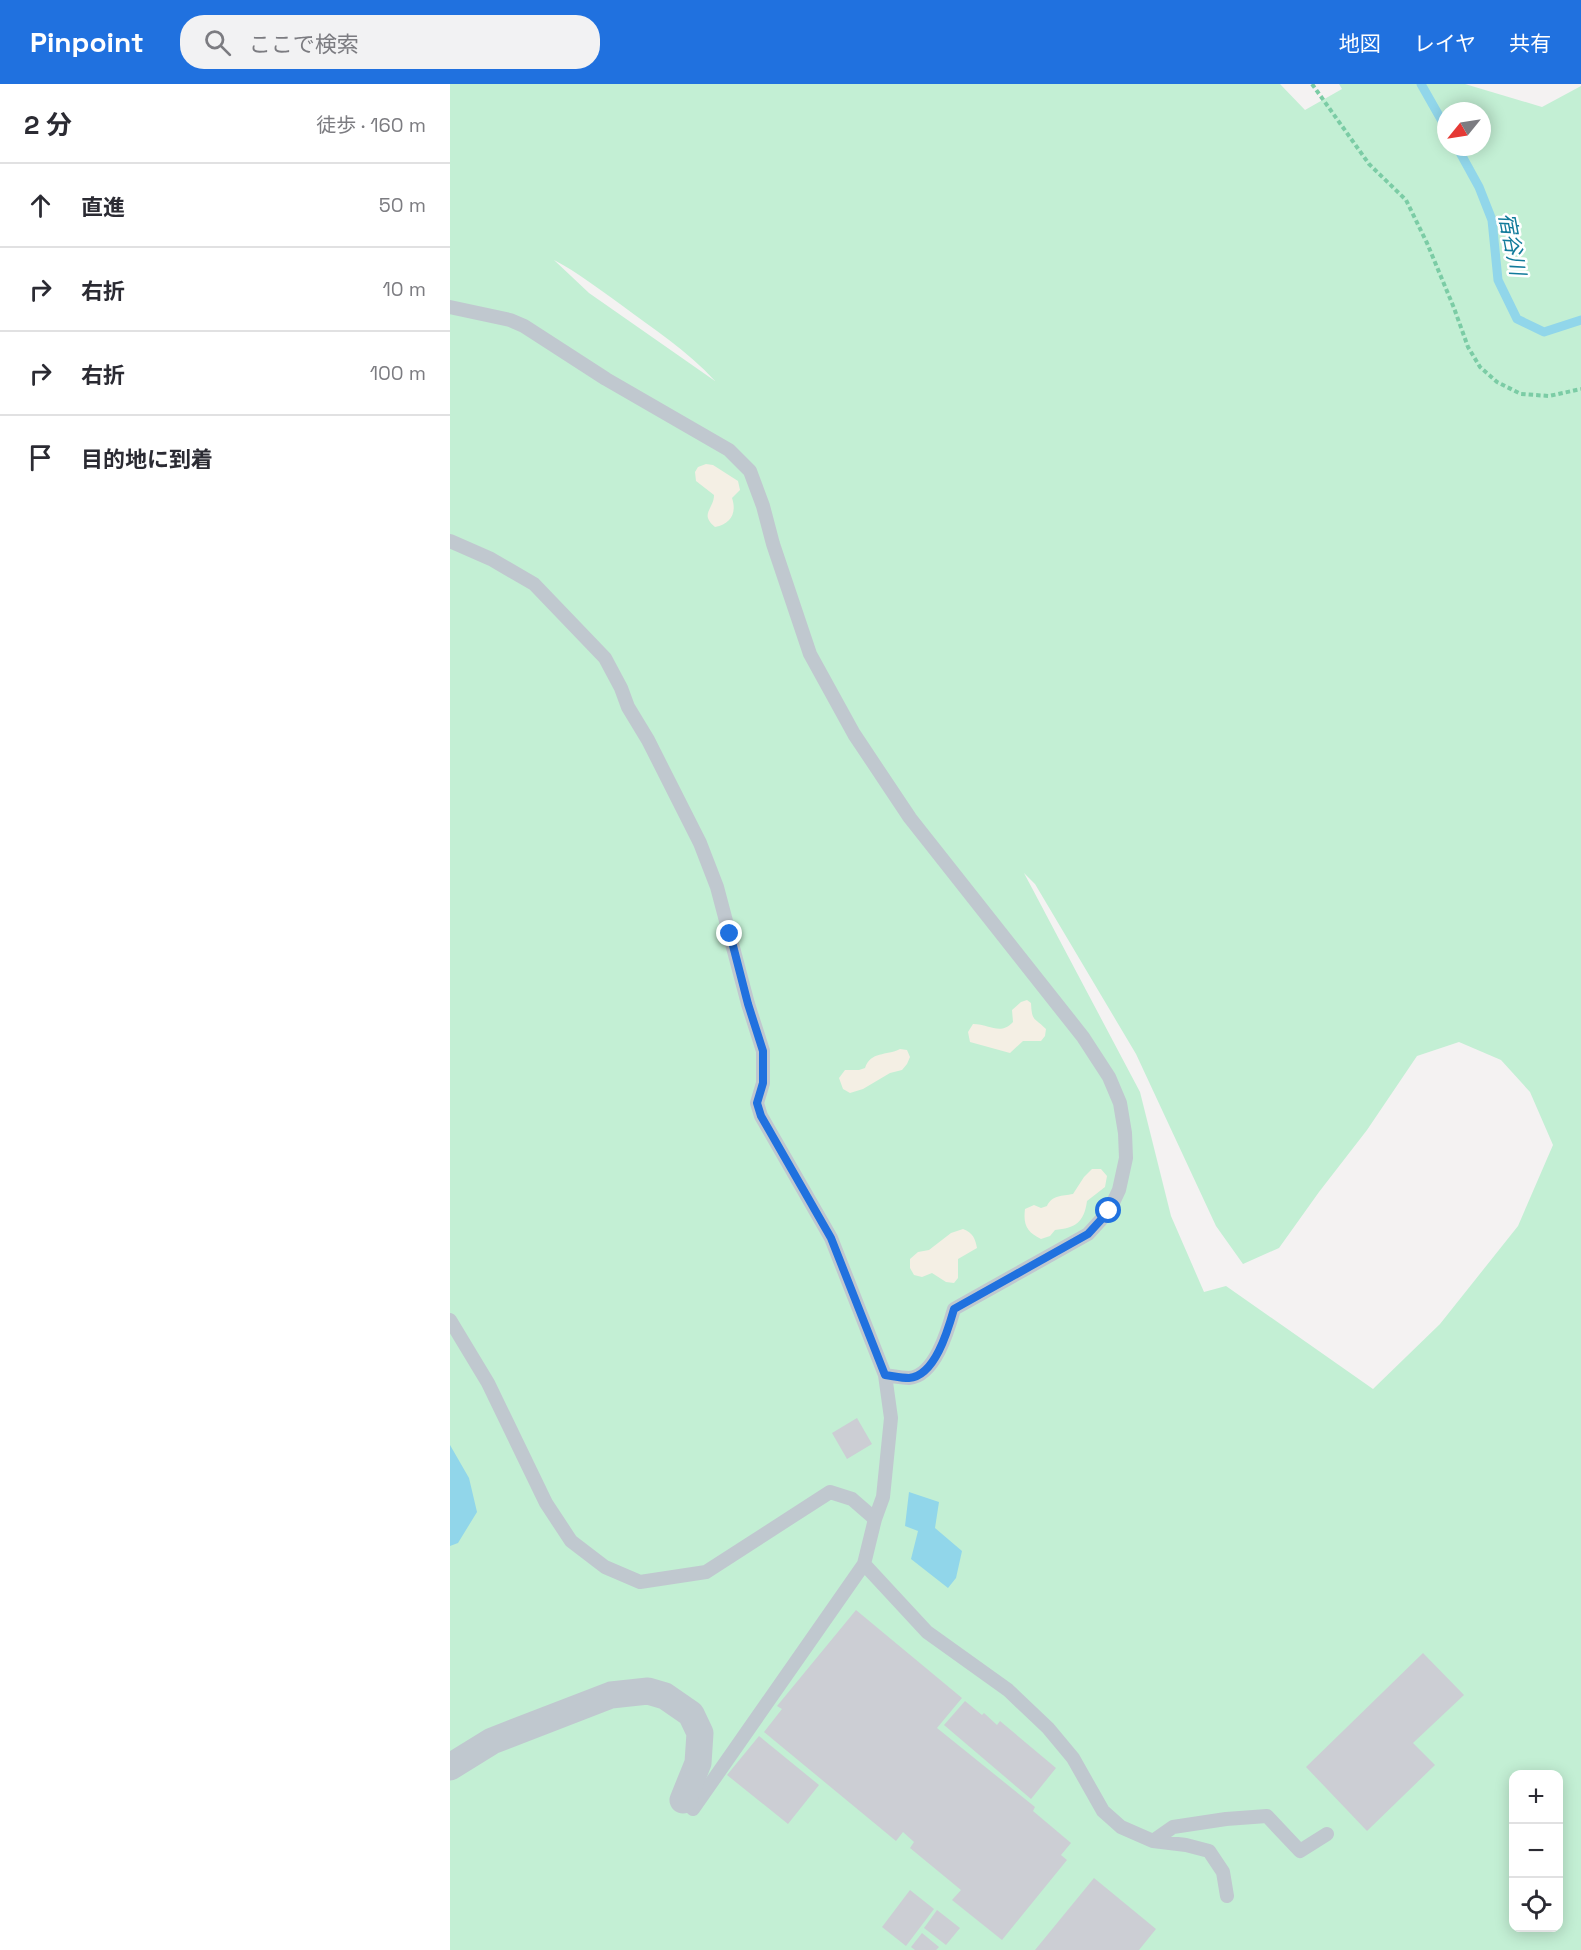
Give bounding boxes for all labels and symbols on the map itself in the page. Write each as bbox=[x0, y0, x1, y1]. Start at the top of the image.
north arrow bbox=[1437, 102, 1491, 156]
water label: 宿谷川 bbox=[1493, 210, 1532, 279]
route end bbox=[716, 920, 742, 946]
route start bbox=[1095, 1197, 1121, 1223]

